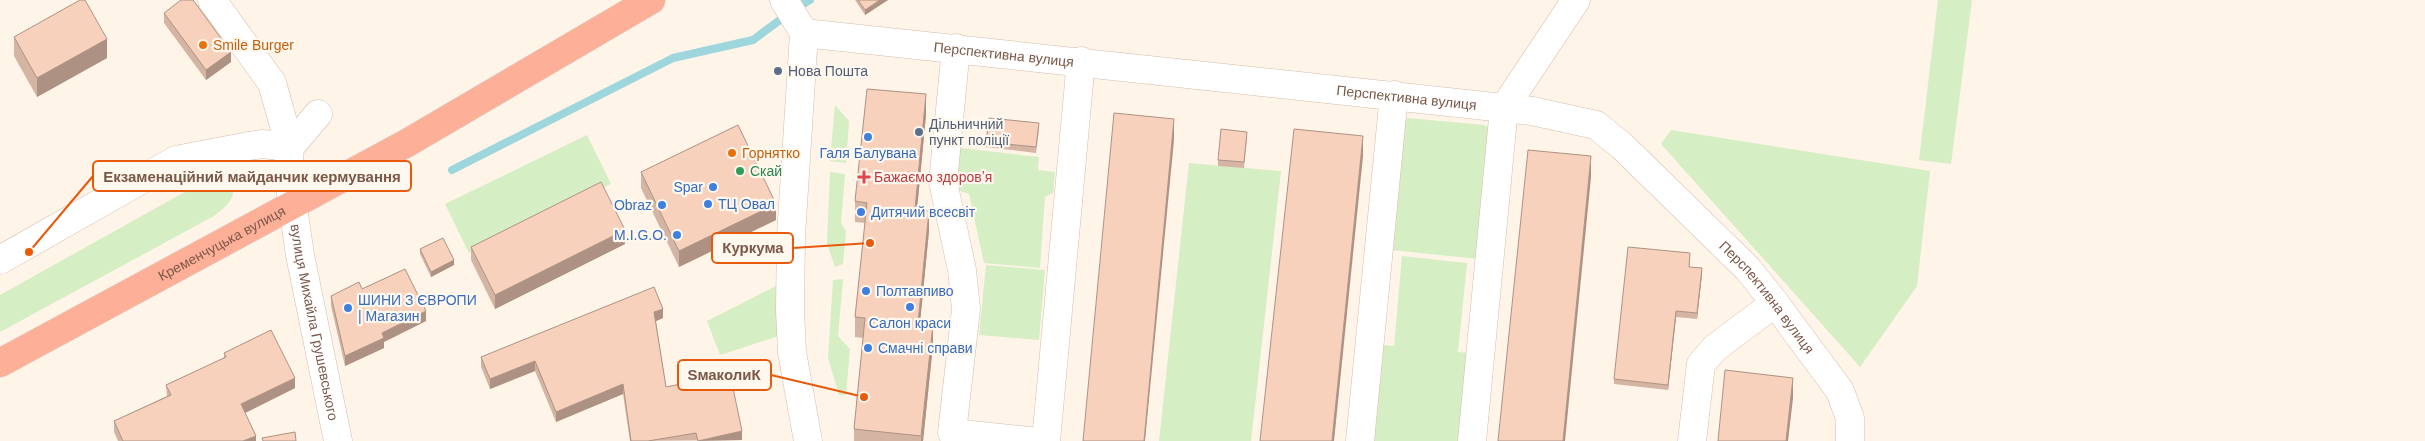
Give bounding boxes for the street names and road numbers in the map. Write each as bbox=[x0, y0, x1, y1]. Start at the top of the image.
street label: Перспективна вулиця bbox=[933, 39, 1075, 70]
street label: Перспективна вулиця bbox=[1336, 82, 1477, 113]
street label: Кременчуцька вулиця bbox=[155, 202, 288, 284]
street label: вулиця Михайла Грушевського bbox=[288, 223, 342, 422]
street label: Перспективна вулиця bbox=[1716, 238, 1818, 357]

